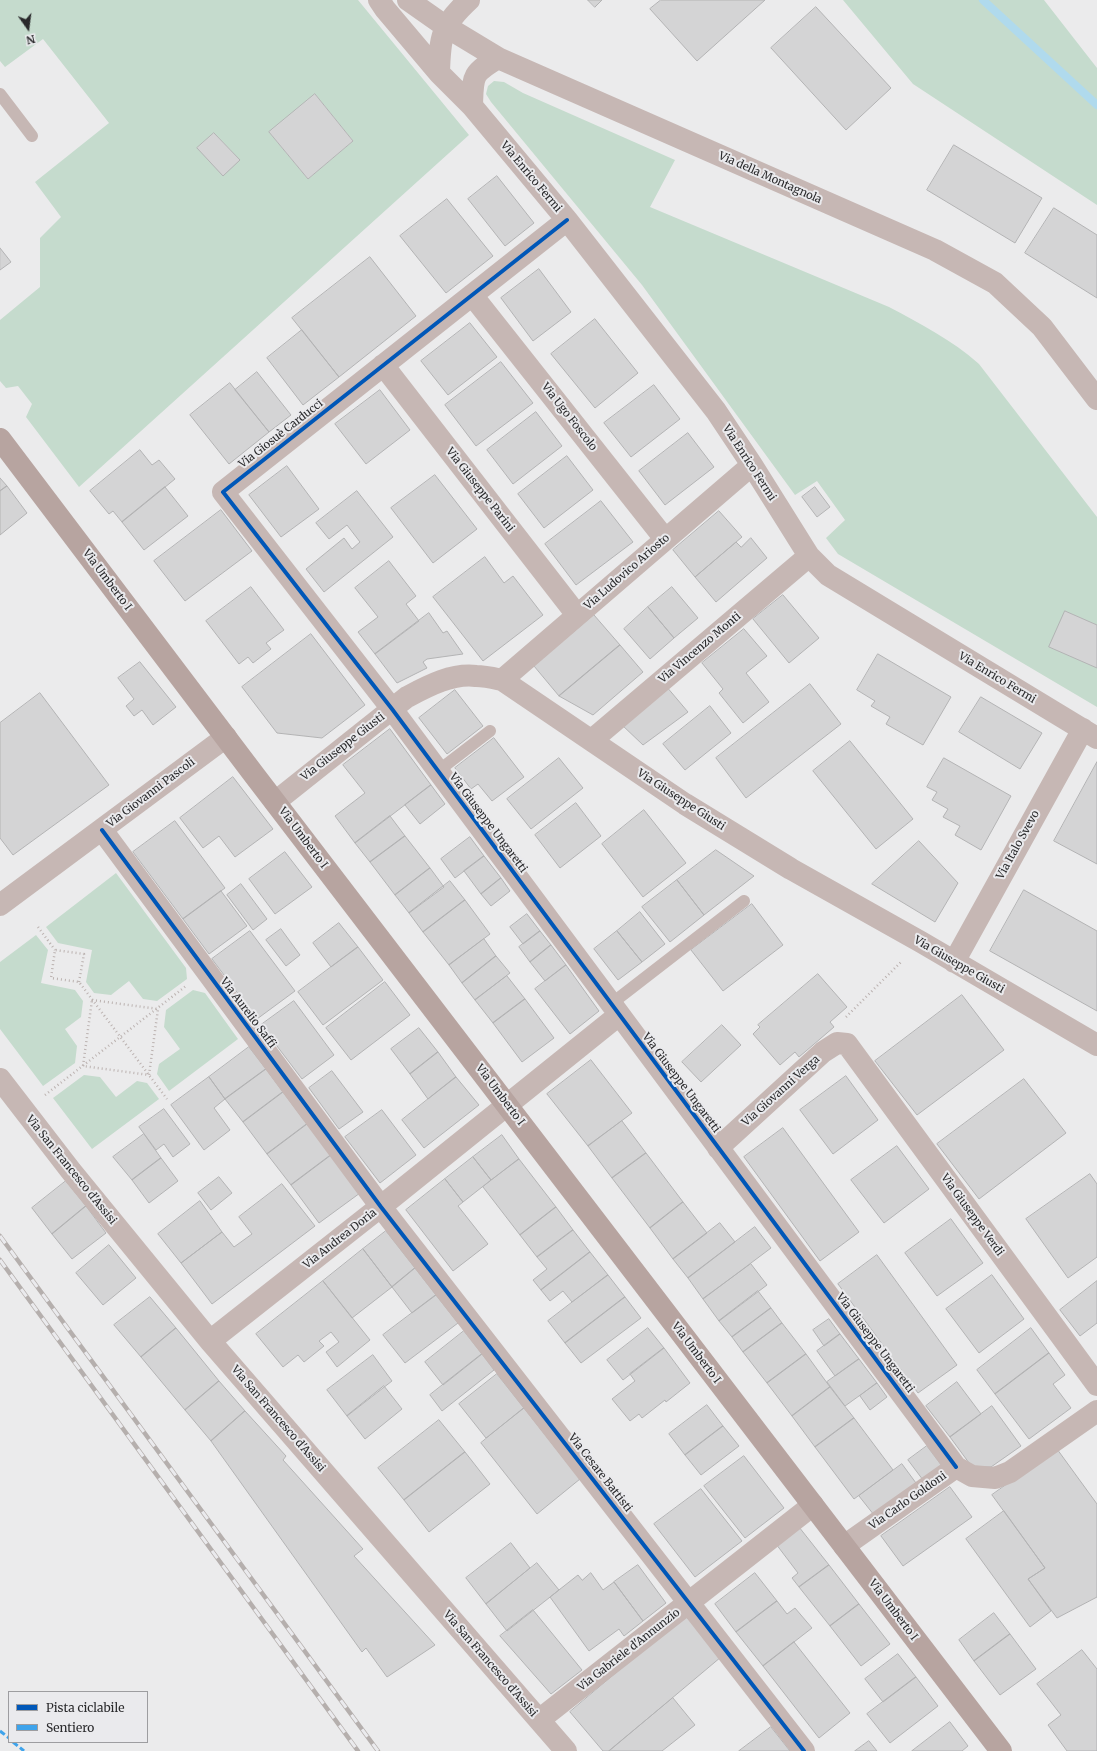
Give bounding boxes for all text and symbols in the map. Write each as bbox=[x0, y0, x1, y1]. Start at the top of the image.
north arrow bbox=[8, 8, 48, 48]
text: N bbox=[25, 32, 37, 47]
street label: Via Enrico Fermi bbox=[498, 139, 564, 215]
street label: Via della Montagnola bbox=[716, 149, 824, 207]
street label: Via Ugo Foscolo bbox=[538, 380, 600, 454]
street label: Via Giosuè Carducci bbox=[236, 397, 326, 471]
street label: Via Enrico Fermi bbox=[720, 423, 778, 503]
street label: Via Giuseppe Parini bbox=[443, 445, 517, 535]
street label: Via Ludovico Ariosto bbox=[582, 531, 672, 613]
street label: Via Umberto I bbox=[80, 547, 134, 613]
street label: Via Vincenzo Monti bbox=[656, 610, 744, 686]
street label: Via Enrico Fermi bbox=[956, 650, 1038, 706]
street label: Via Giuseppe Giusti bbox=[299, 710, 387, 784]
street label: Via Giovanni Pascoli bbox=[104, 756, 198, 830]
street label: Via Giuseppe Giusti bbox=[634, 767, 728, 833]
street label: Via Giuseppe Ungaretti bbox=[446, 771, 530, 875]
street label: Via Umberto I bbox=[276, 805, 330, 871]
street label: Via Italo Svevo bbox=[994, 808, 1042, 882]
street label: Via Giuseppe Giusti bbox=[911, 934, 1007, 996]
street label: Via Aurelio Saffi bbox=[217, 975, 279, 1051]
street label: Via Giuseppe Ungaretti bbox=[639, 1031, 723, 1135]
street label: Via Giovanni Verga bbox=[740, 1053, 822, 1129]
street label: Via Umberto I bbox=[473, 1062, 527, 1128]
street label: Via San Francesco d'Assisi bbox=[23, 1113, 119, 1227]
street label: Via Giuseppe Verdi bbox=[938, 1171, 1006, 1259]
street label: Via Andrea Doria bbox=[301, 1206, 379, 1272]
street label: Via Giuseppe Ungaretti bbox=[833, 1291, 917, 1395]
street label: Via Umberto I bbox=[669, 1320, 723, 1386]
street label: Via San Francesco d'Assisi bbox=[228, 1363, 328, 1475]
street label: Via Cesare Battisti bbox=[565, 1431, 635, 1515]
street label: Via Carlo Goldoni bbox=[867, 1469, 949, 1533]
street label: Via Umberto I bbox=[866, 1577, 920, 1643]
street label: Via Gabriele d'Annunzio bbox=[575, 1606, 683, 1694]
street label: Via San Francesco d'Assisi bbox=[440, 1608, 540, 1720]
legend bbox=[8, 1691, 148, 1743]
text: Pista ciclabile bbox=[46, 1700, 124, 1715]
text: Sentiero bbox=[46, 1720, 94, 1735]

